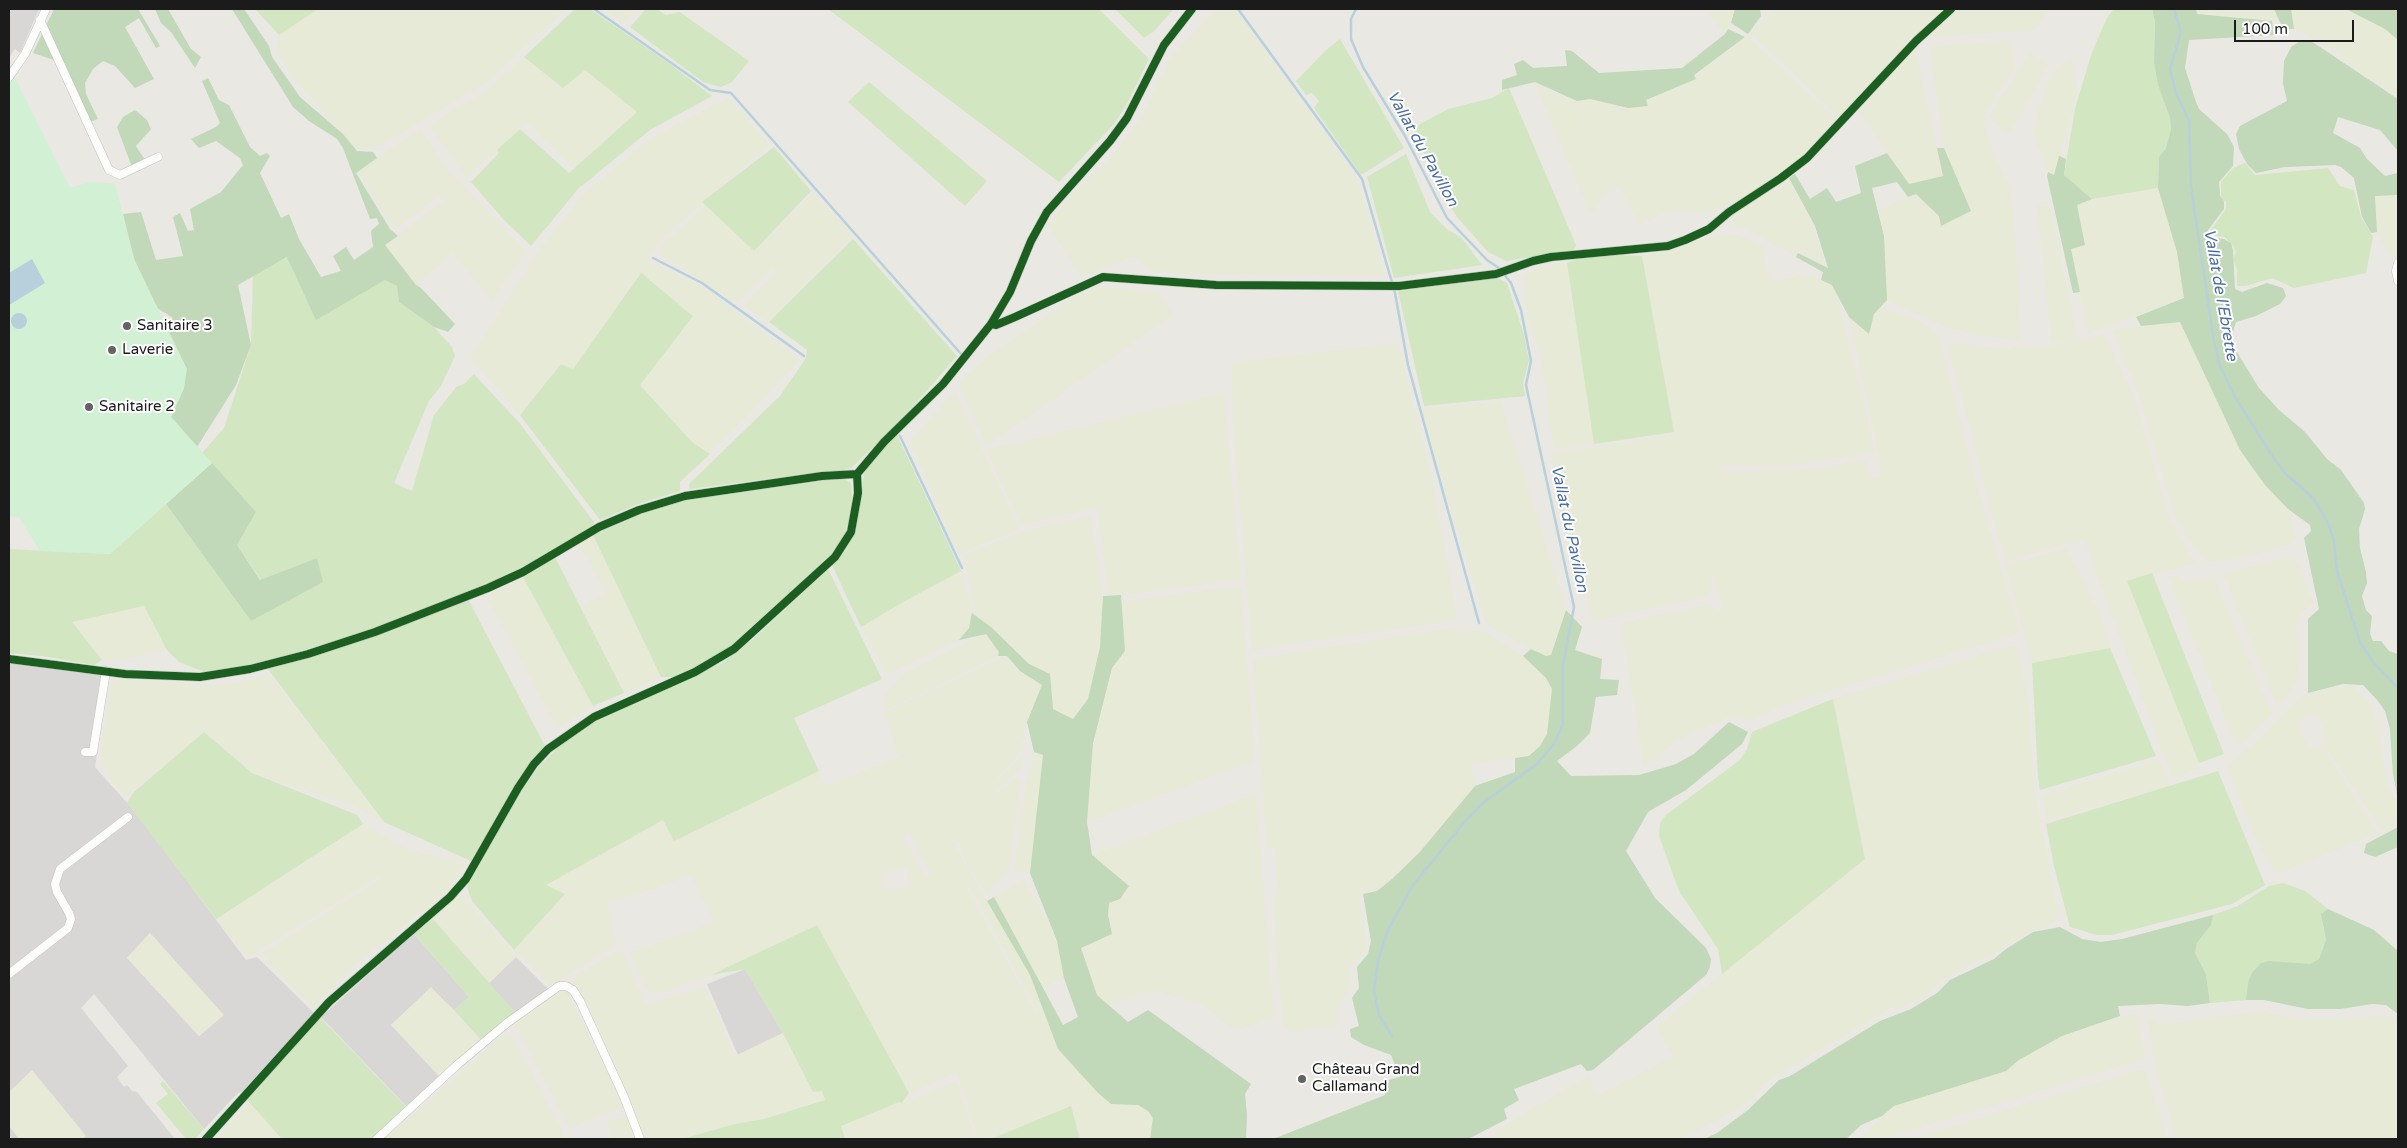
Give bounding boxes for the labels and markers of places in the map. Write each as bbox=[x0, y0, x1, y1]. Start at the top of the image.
place label: Sanitaire 3 bbox=[137, 317, 213, 335]
marker: Sanitaire 3 bbox=[121, 320, 133, 332]
place label: Laverie bbox=[122, 341, 173, 359]
marker: Laverie bbox=[106, 344, 118, 356]
place label: Sanitaire 2 bbox=[99, 398, 175, 416]
marker: Sanitaire 2 bbox=[83, 401, 95, 413]
place label: Château Grand Callamand bbox=[1312, 1061, 1419, 1096]
marker: Château Grand Callamand bbox=[1296, 1073, 1308, 1085]

